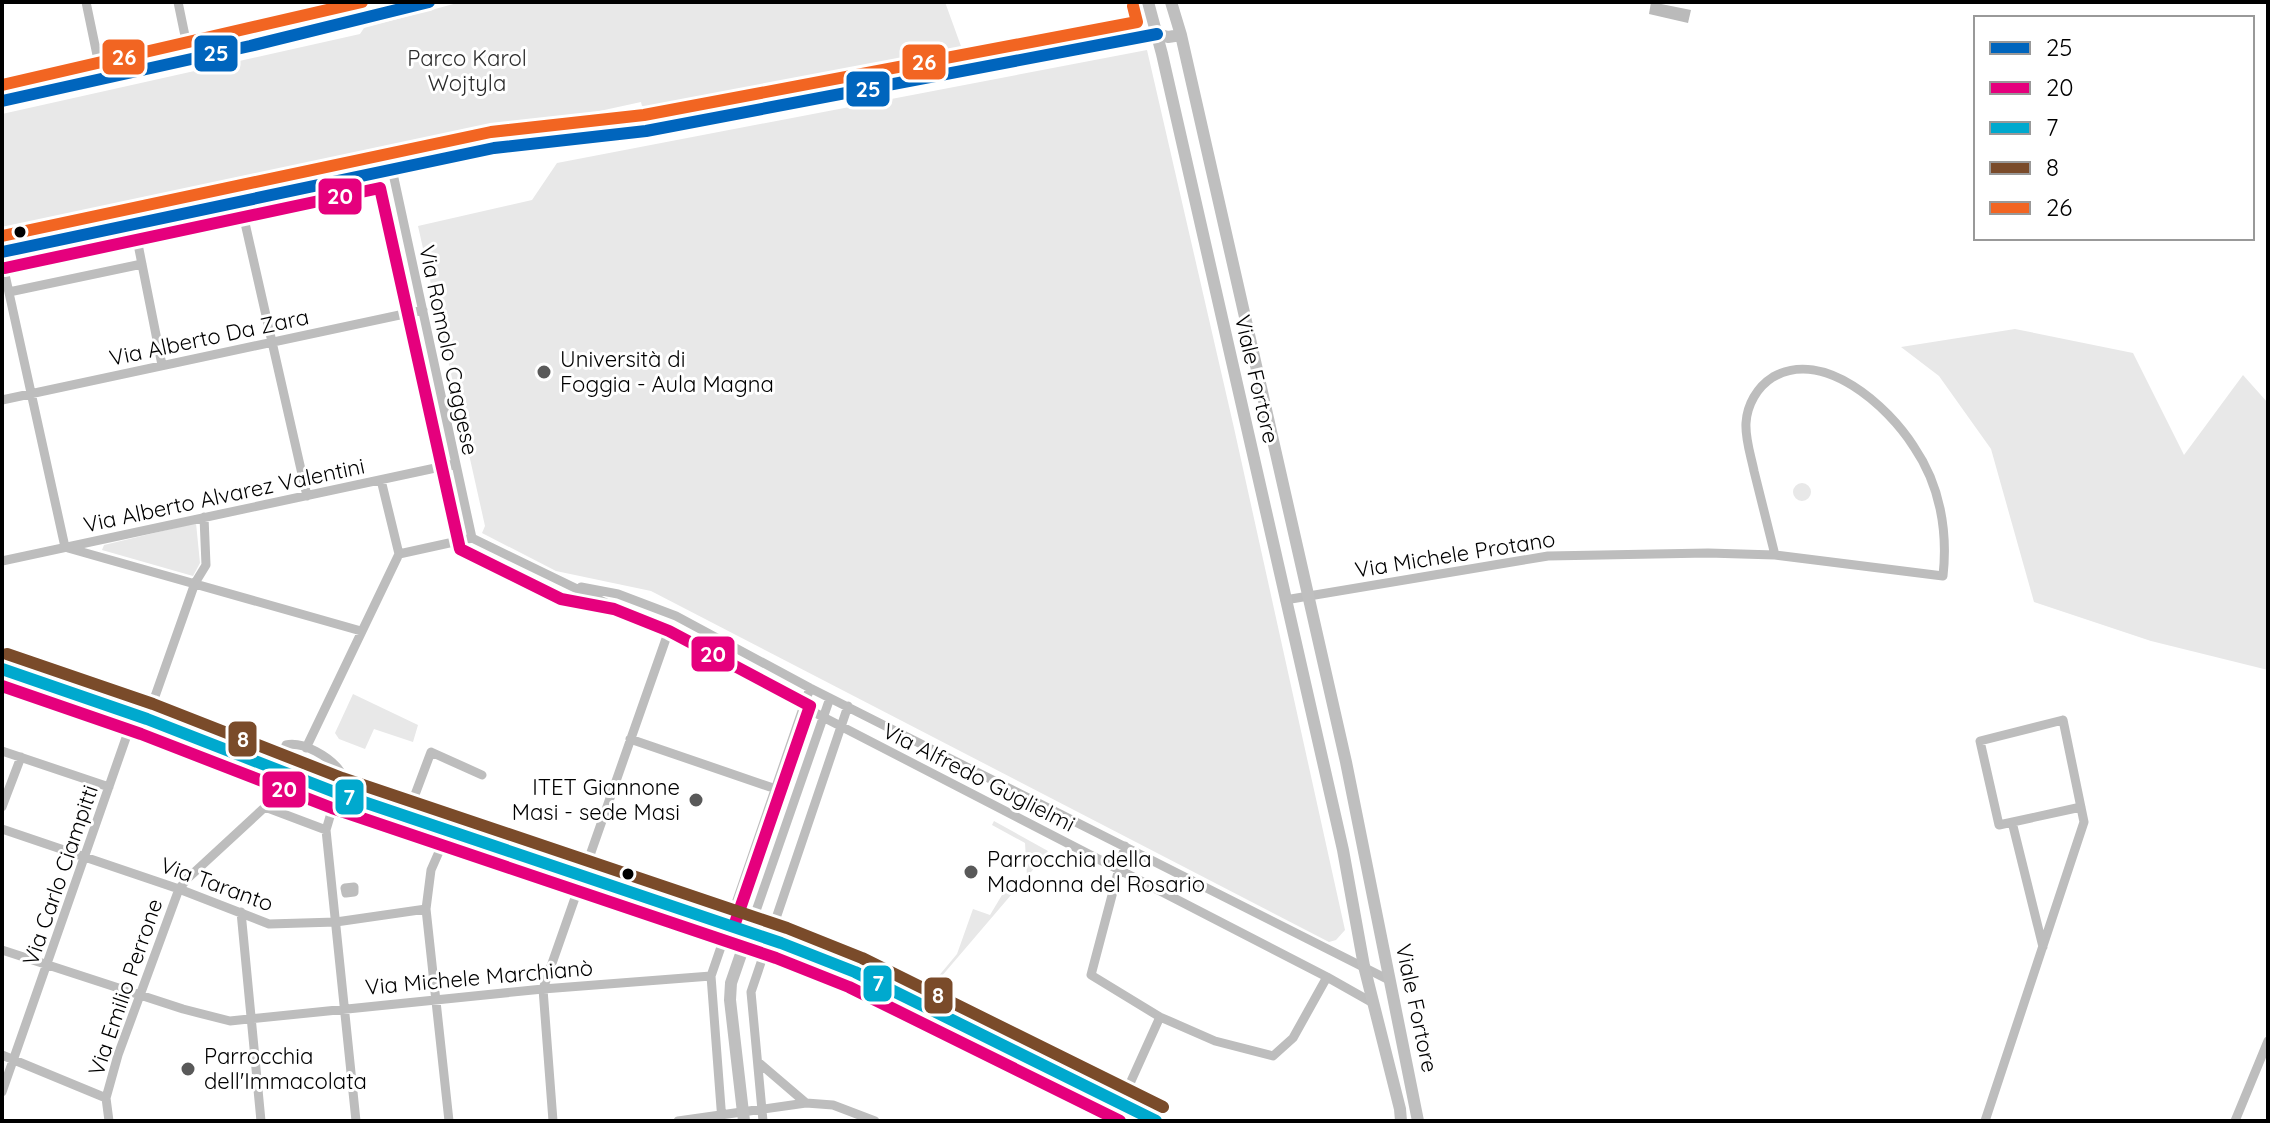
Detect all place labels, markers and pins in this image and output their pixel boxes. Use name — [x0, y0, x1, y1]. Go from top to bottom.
unlabelled marker — [12, 224, 28, 240]
place label: Università di Foggia - Aula Magna — [560, 345, 774, 398]
marker: Università di Foggia - Aula Magna — [535, 363, 553, 381]
place label: ITET Giannone Masi - sede Masi — [512, 773, 680, 826]
marker: ITET Giannone Masi - sede Masi — [687, 791, 705, 809]
place label: Parrocchia della Madonna del Rosario — [987, 845, 1205, 898]
marker: Parrocchia della Madonna del Rosario — [962, 863, 980, 881]
unlabelled marker — [620, 866, 636, 882]
place label: Parrocchia dell'Immacolata — [204, 1042, 367, 1095]
marker: Parrocchia dell'Immacolata — [179, 1060, 197, 1078]

